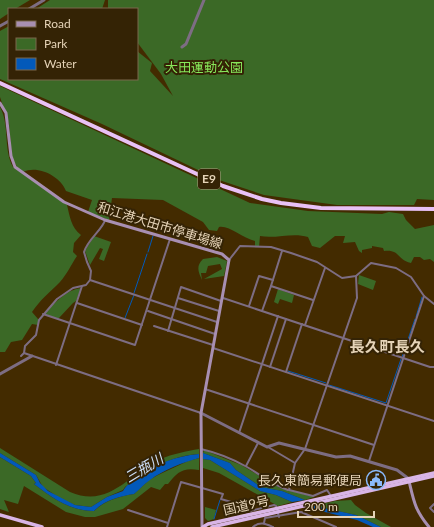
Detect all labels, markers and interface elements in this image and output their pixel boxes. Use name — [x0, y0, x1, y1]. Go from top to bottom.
legend — [8, 8, 138, 80]
text: Road — [44, 16, 71, 31]
text: Park — [44, 36, 68, 51]
text: Water — [44, 56, 77, 71]
park label: 大田運動公園 — [165, 59, 243, 75]
road number: E9 — [198, 169, 220, 189]
street label: 和江港大田市停車場線 — [95, 198, 225, 252]
district label: 長久町長久 — [349, 337, 425, 355]
water label: 三瓶川 — [121, 448, 168, 486]
public building icon: 長久東簡易郵便局 — [365, 469, 387, 491]
place label: 長久東簡易郵便局 — [258, 472, 362, 488]
street label: 国道9号 — [222, 492, 270, 518]
scale bar — [298, 493, 374, 519]
text: 200 m — [304, 499, 338, 514]

